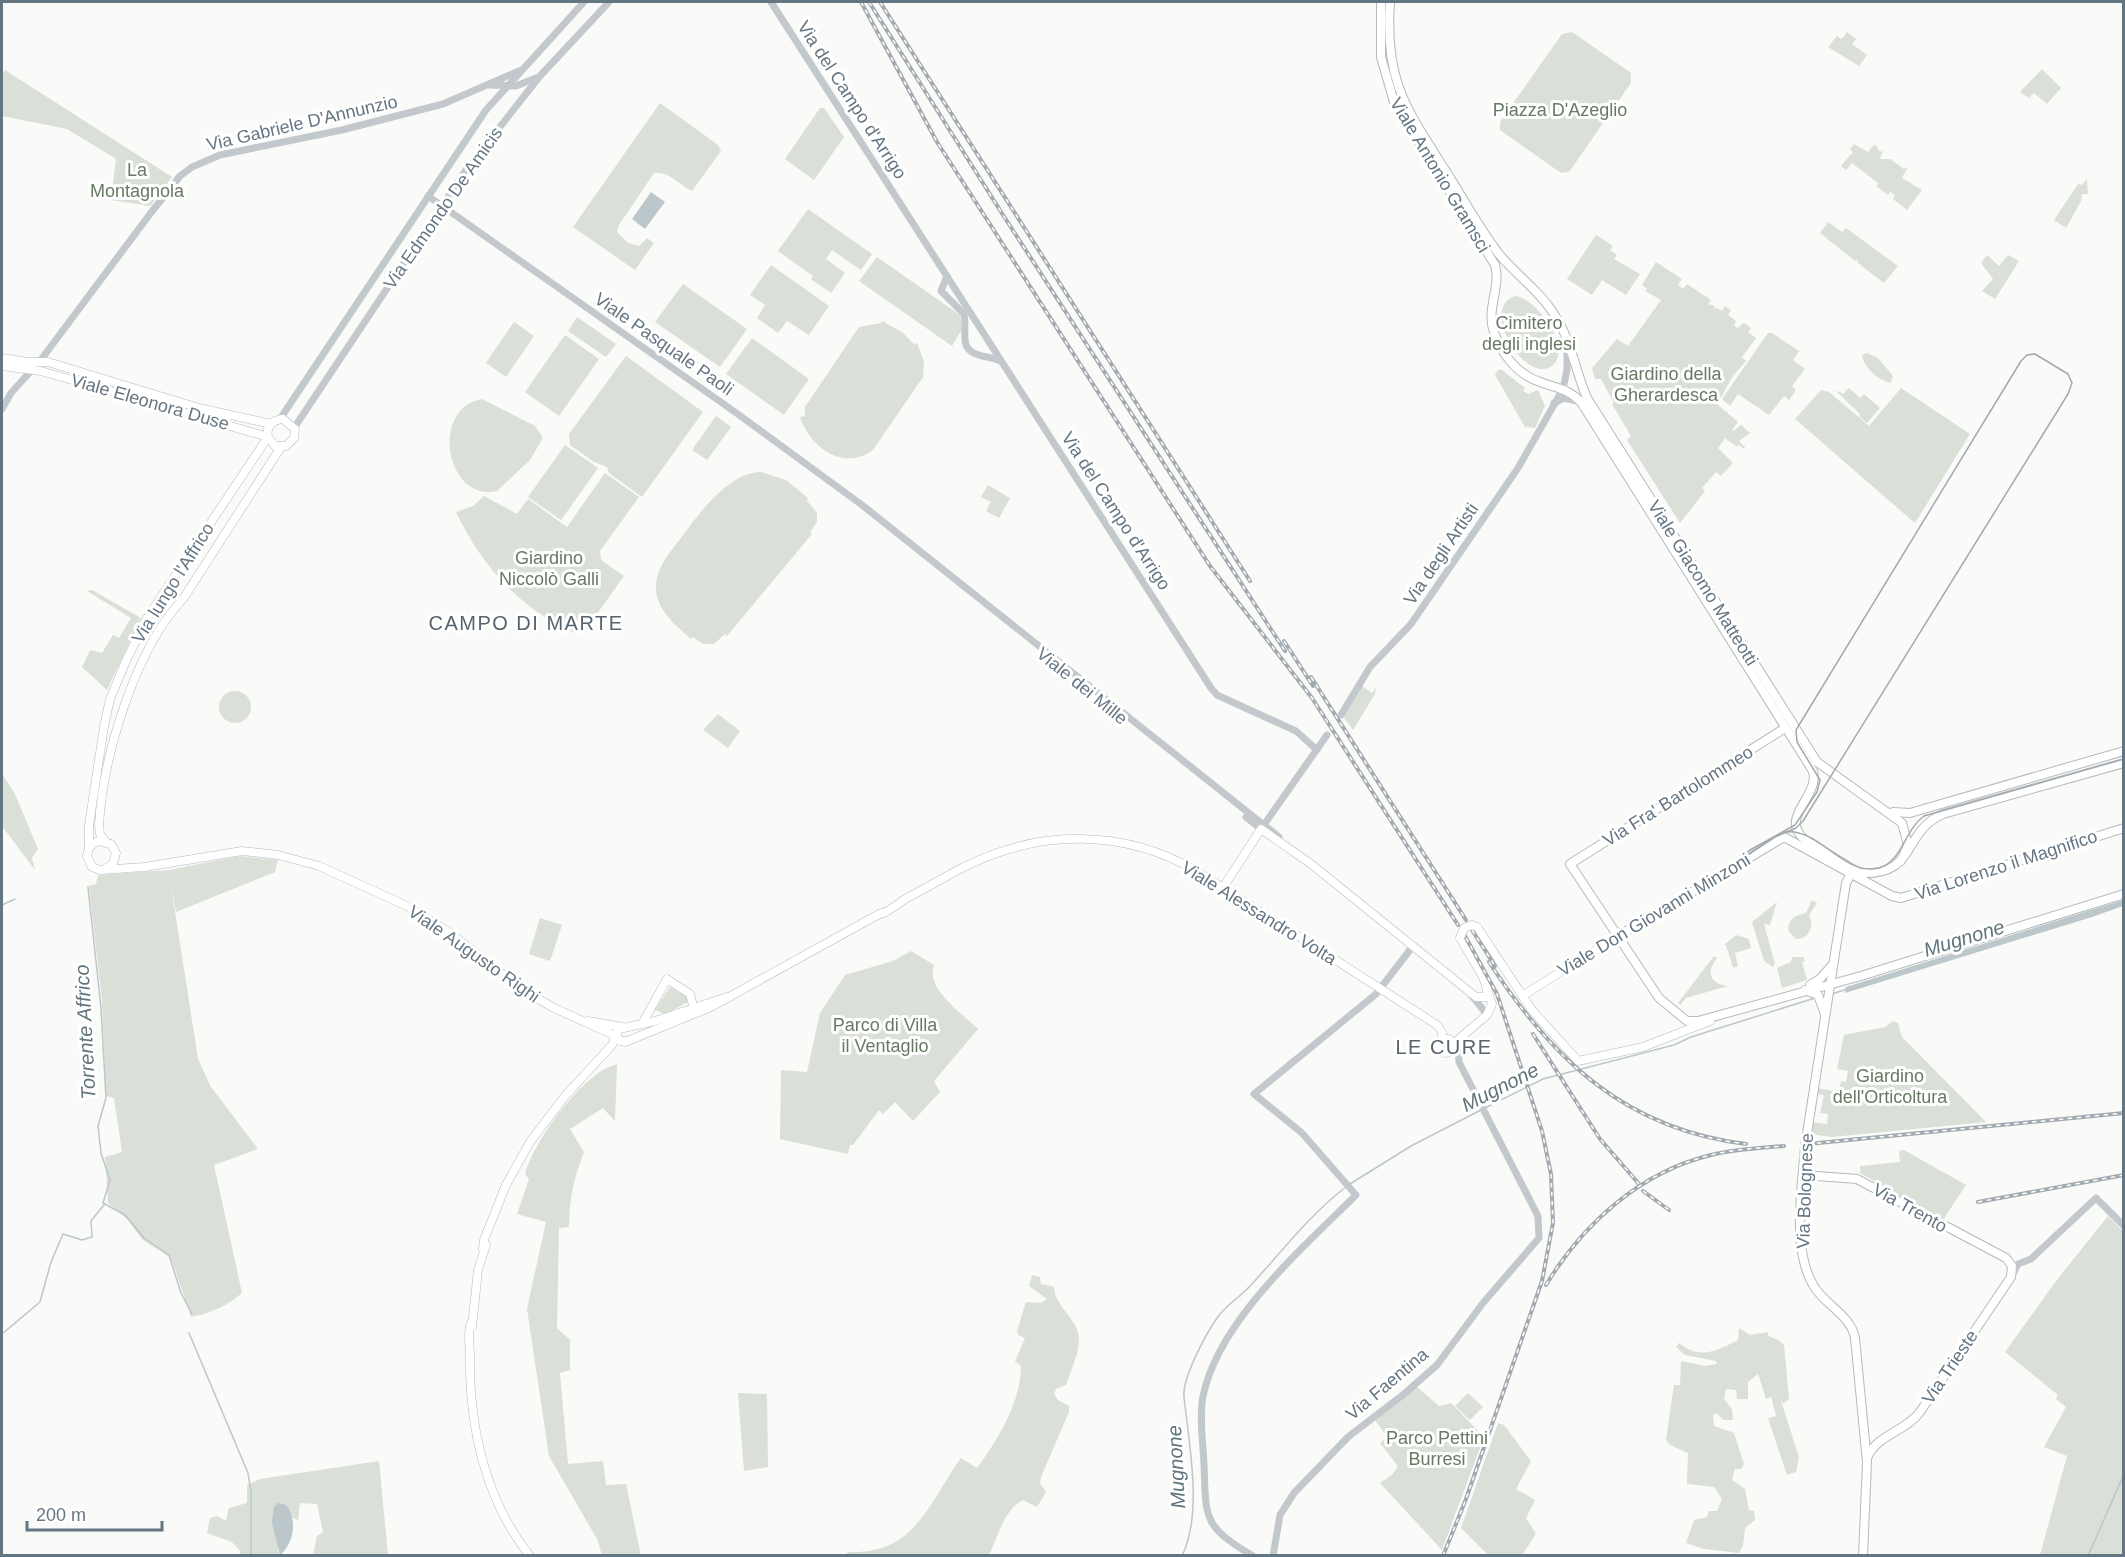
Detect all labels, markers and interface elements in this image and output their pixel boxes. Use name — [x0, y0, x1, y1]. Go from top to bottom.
street label: Via del Campo d'Arrigo — [793, 17, 911, 183]
street label: Via Gabriele D'Annunzio — [205, 91, 399, 155]
street label: Viale Antonio Gramsci — [1386, 94, 1494, 256]
park label: Piazza D'Azeglio — [1493, 100, 1627, 120]
street label: Via Edmondo De Amicis — [380, 123, 506, 293]
park label: La Montagnola — [90, 160, 185, 201]
street label: Viale Pasquale Paoli — [591, 289, 737, 399]
park label: Cimitero degli inglesi — [1482, 313, 1576, 354]
park label: Giardino della Gherardesca — [1610, 364, 1723, 405]
street label: Viale Eleonora Duse — [69, 370, 231, 434]
street label: Via del Campo d'Arrigo — [1057, 428, 1175, 594]
street label: Viale Giacomo Matteotti — [1644, 497, 1762, 669]
street label: Via degli Artisti — [1400, 500, 1482, 608]
street label: Via lungo l'Affrico — [128, 519, 218, 647]
park label: Giardino Niccolò Galli — [499, 548, 599, 589]
district label: CAMPO DI MARTE — [428, 612, 624, 634]
street label: Viale dei Mille — [1033, 643, 1131, 729]
street label: Via Fra' Bartolommeo — [1599, 742, 1757, 850]
street label: Via Lorenzo il Magnifico — [1912, 826, 2100, 904]
street label: Viale Don Giovanni Minzoni — [1554, 850, 1754, 980]
street label: Viale Alessandro Volta — [1178, 857, 1341, 969]
street label: Viale Augusto Righi — [404, 901, 544, 1007]
water label: Mugnone — [1921, 915, 2007, 961]
water label: Torrente Affrico — [70, 964, 100, 1100]
park label: Parco di Villa il Ventaglio — [833, 1015, 938, 1056]
district label: LE CURE — [1395, 1036, 1493, 1058]
water label: Mugnone — [1458, 1058, 1542, 1116]
park label: Giardino dell'Orticoltura — [1833, 1066, 1948, 1107]
street label: Via Bolognese — [1793, 1133, 1817, 1249]
street label: Via Trento — [1869, 1179, 1951, 1237]
street label: Via Trieste — [1918, 1326, 1982, 1408]
street label: Via Faentina — [1342, 1343, 1433, 1424]
water label: Mugnone — [1163, 1425, 1189, 1509]
park label: Parco Pettini Burresi — [1386, 1428, 1488, 1469]
scale bar — [27, 1494, 162, 1532]
text: 200 m — [36, 1505, 86, 1525]

